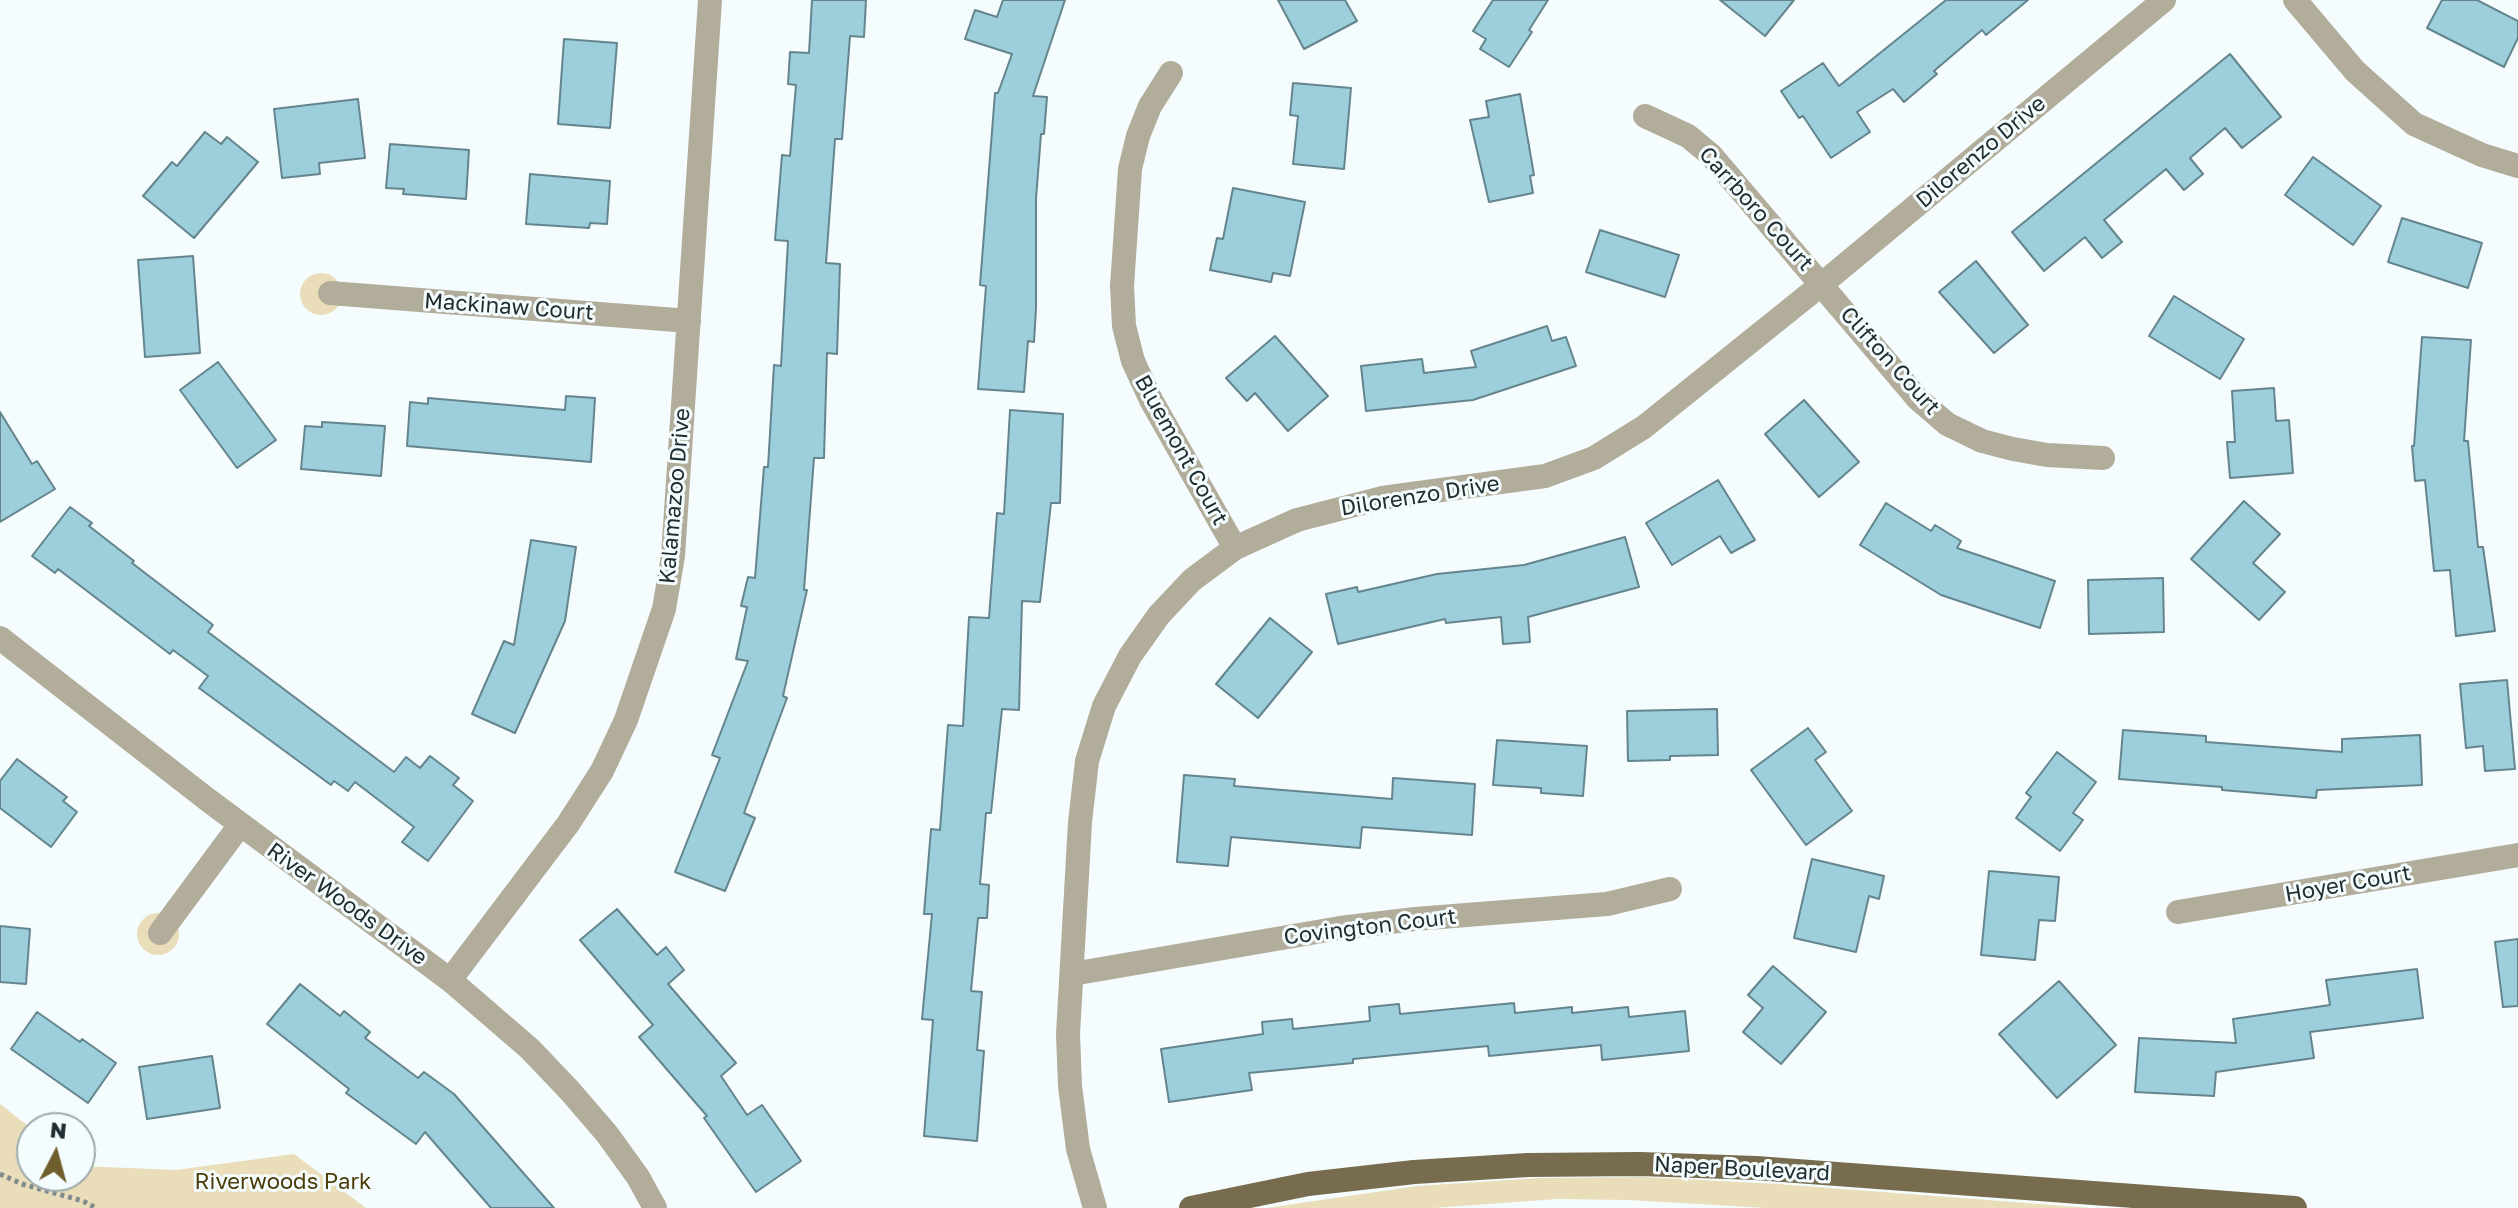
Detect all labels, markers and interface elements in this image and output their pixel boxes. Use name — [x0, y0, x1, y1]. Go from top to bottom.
street label: Dilorenzo Drive — [1911, 90, 2051, 214]
street label: Carrboro Court — [1693, 142, 1819, 276]
street label: Mackinaw Court — [423, 288, 595, 326]
street label: Clifton Court — [1835, 301, 1945, 421]
street label: Bluemont Court — [1129, 370, 1233, 530]
street label: Kalamazoo Drive — [654, 407, 696, 585]
street label: Dilorenzo Drive — [1339, 470, 1501, 522]
street label: River Woods Drive — [262, 837, 432, 971]
street label: Hoyer Court — [2283, 860, 2413, 908]
street label: Covington Court — [1282, 903, 1458, 951]
north arrow — [16, 1112, 96, 1192]
text: N — [49, 1115, 68, 1144]
street label: Naper Boulevard — [1653, 1151, 1831, 1187]
park label: Riverwoods Park — [195, 1169, 371, 1195]

